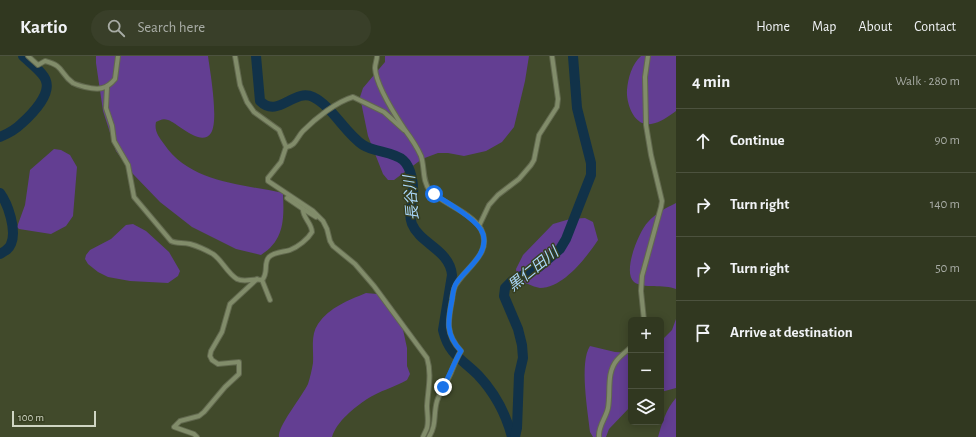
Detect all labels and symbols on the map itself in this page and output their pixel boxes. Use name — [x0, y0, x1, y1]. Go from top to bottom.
water label: 長谷川 — [401, 173, 421, 221]
route start — [425, 185, 443, 203]
water label: 黒仁田川 — [505, 243, 563, 294]
route end — [434, 378, 452, 396]
scale bar — [12, 409, 96, 428]

